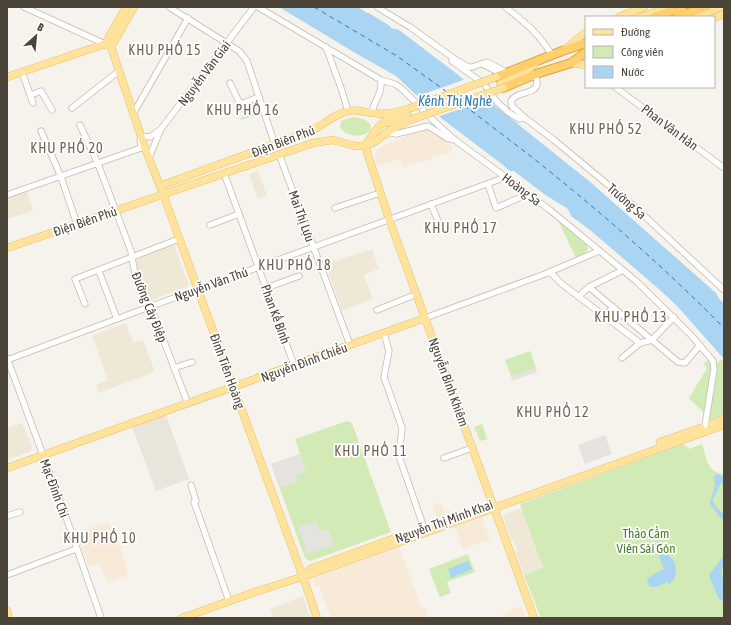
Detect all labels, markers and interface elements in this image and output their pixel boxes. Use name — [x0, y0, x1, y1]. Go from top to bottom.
north arrow — [16, 16, 56, 56]
legend — [585, 16, 715, 88]
text: B — [35, 21, 46, 34]
text: Đường — [621, 25, 651, 39]
street label: Nguyễn Văn Giai — [175, 38, 234, 109]
district label: KHU PHỐ 15 — [128, 40, 202, 58]
text: Công viên — [621, 45, 664, 59]
text: Nước — [621, 65, 645, 79]
water label: Kênh Thị Nghè — [418, 93, 492, 109]
district label: KHU PHỐ 16 — [206, 100, 280, 118]
street label: Phan Văn Hân — [638, 101, 701, 153]
district label: KHU PHỐ 52 — [569, 119, 643, 137]
street label: Ðiện Biên Phủ — [250, 123, 317, 160]
district label: KHU PHỐ 20 — [30, 138, 104, 156]
street label: Hoàng Sa — [499, 170, 544, 209]
street label: Trường Sa — [604, 181, 649, 222]
street label: Mai Thị Lựu — [285, 188, 318, 244]
street label: Điện Biên Phủ — [51, 204, 119, 239]
district label: KHU PHỐ 17 — [424, 218, 498, 236]
district label: KHU PHỐ 18 — [258, 255, 332, 273]
street label: Nguyễn Văn Thủ — [172, 264, 250, 305]
street label: Đường Cây Điệp — [129, 270, 170, 345]
street label: Phan Kế Bính — [258, 282, 293, 346]
district label: KHU PHỐ 13 — [594, 307, 668, 325]
street label: Đinh Tiên Hoàng — [207, 332, 248, 411]
street label: Nguyễn Bỉnh Khiêm — [426, 336, 472, 429]
street label: Nguyễn Đình Chiểu — [259, 339, 349, 385]
district label: KHU PHỐ 12 — [516, 402, 590, 420]
district label: KHU PHỐ 11 — [334, 441, 408, 459]
street label: Mạc Đĩnh Chi — [37, 457, 72, 519]
street label: Nguyễn Thị Minh Khai — [393, 497, 495, 546]
park label: Thảo Cầm Viên Sài Gòn — [617, 526, 675, 556]
district label: KHU PHỐ 10 — [63, 528, 137, 546]

